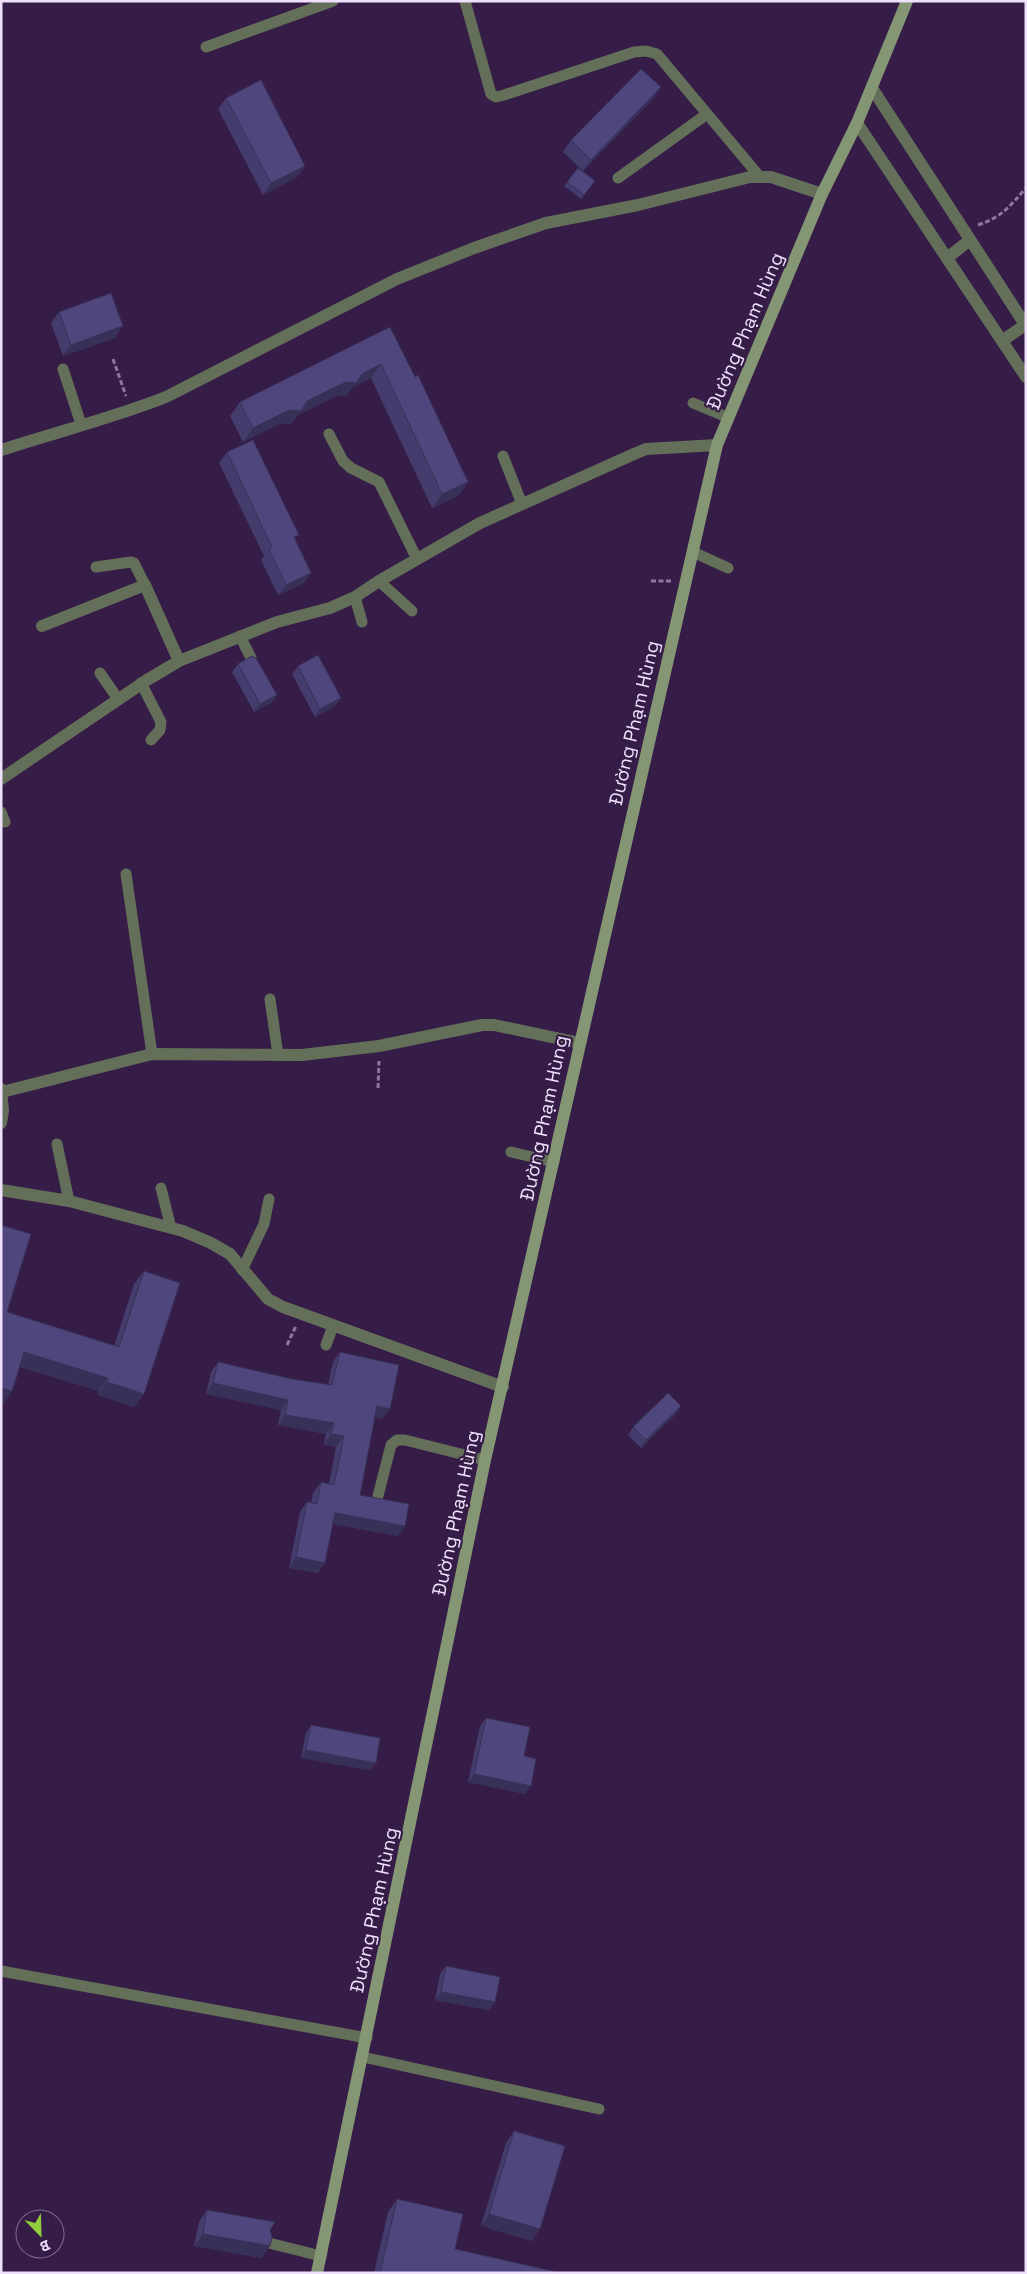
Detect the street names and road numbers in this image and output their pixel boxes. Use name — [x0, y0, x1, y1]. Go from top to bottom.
street label: Đường Phạm Hùng — [701, 249, 789, 413]
street label: Đường Phạm Hùng — [603, 638, 665, 808]
street label: Đường Phạm Hùng — [514, 1033, 574, 1203]
street label: Đường Phạm Hùng — [426, 1428, 486, 1598]
street label: Đường Phạm Hùng — [344, 1825, 404, 1995]

